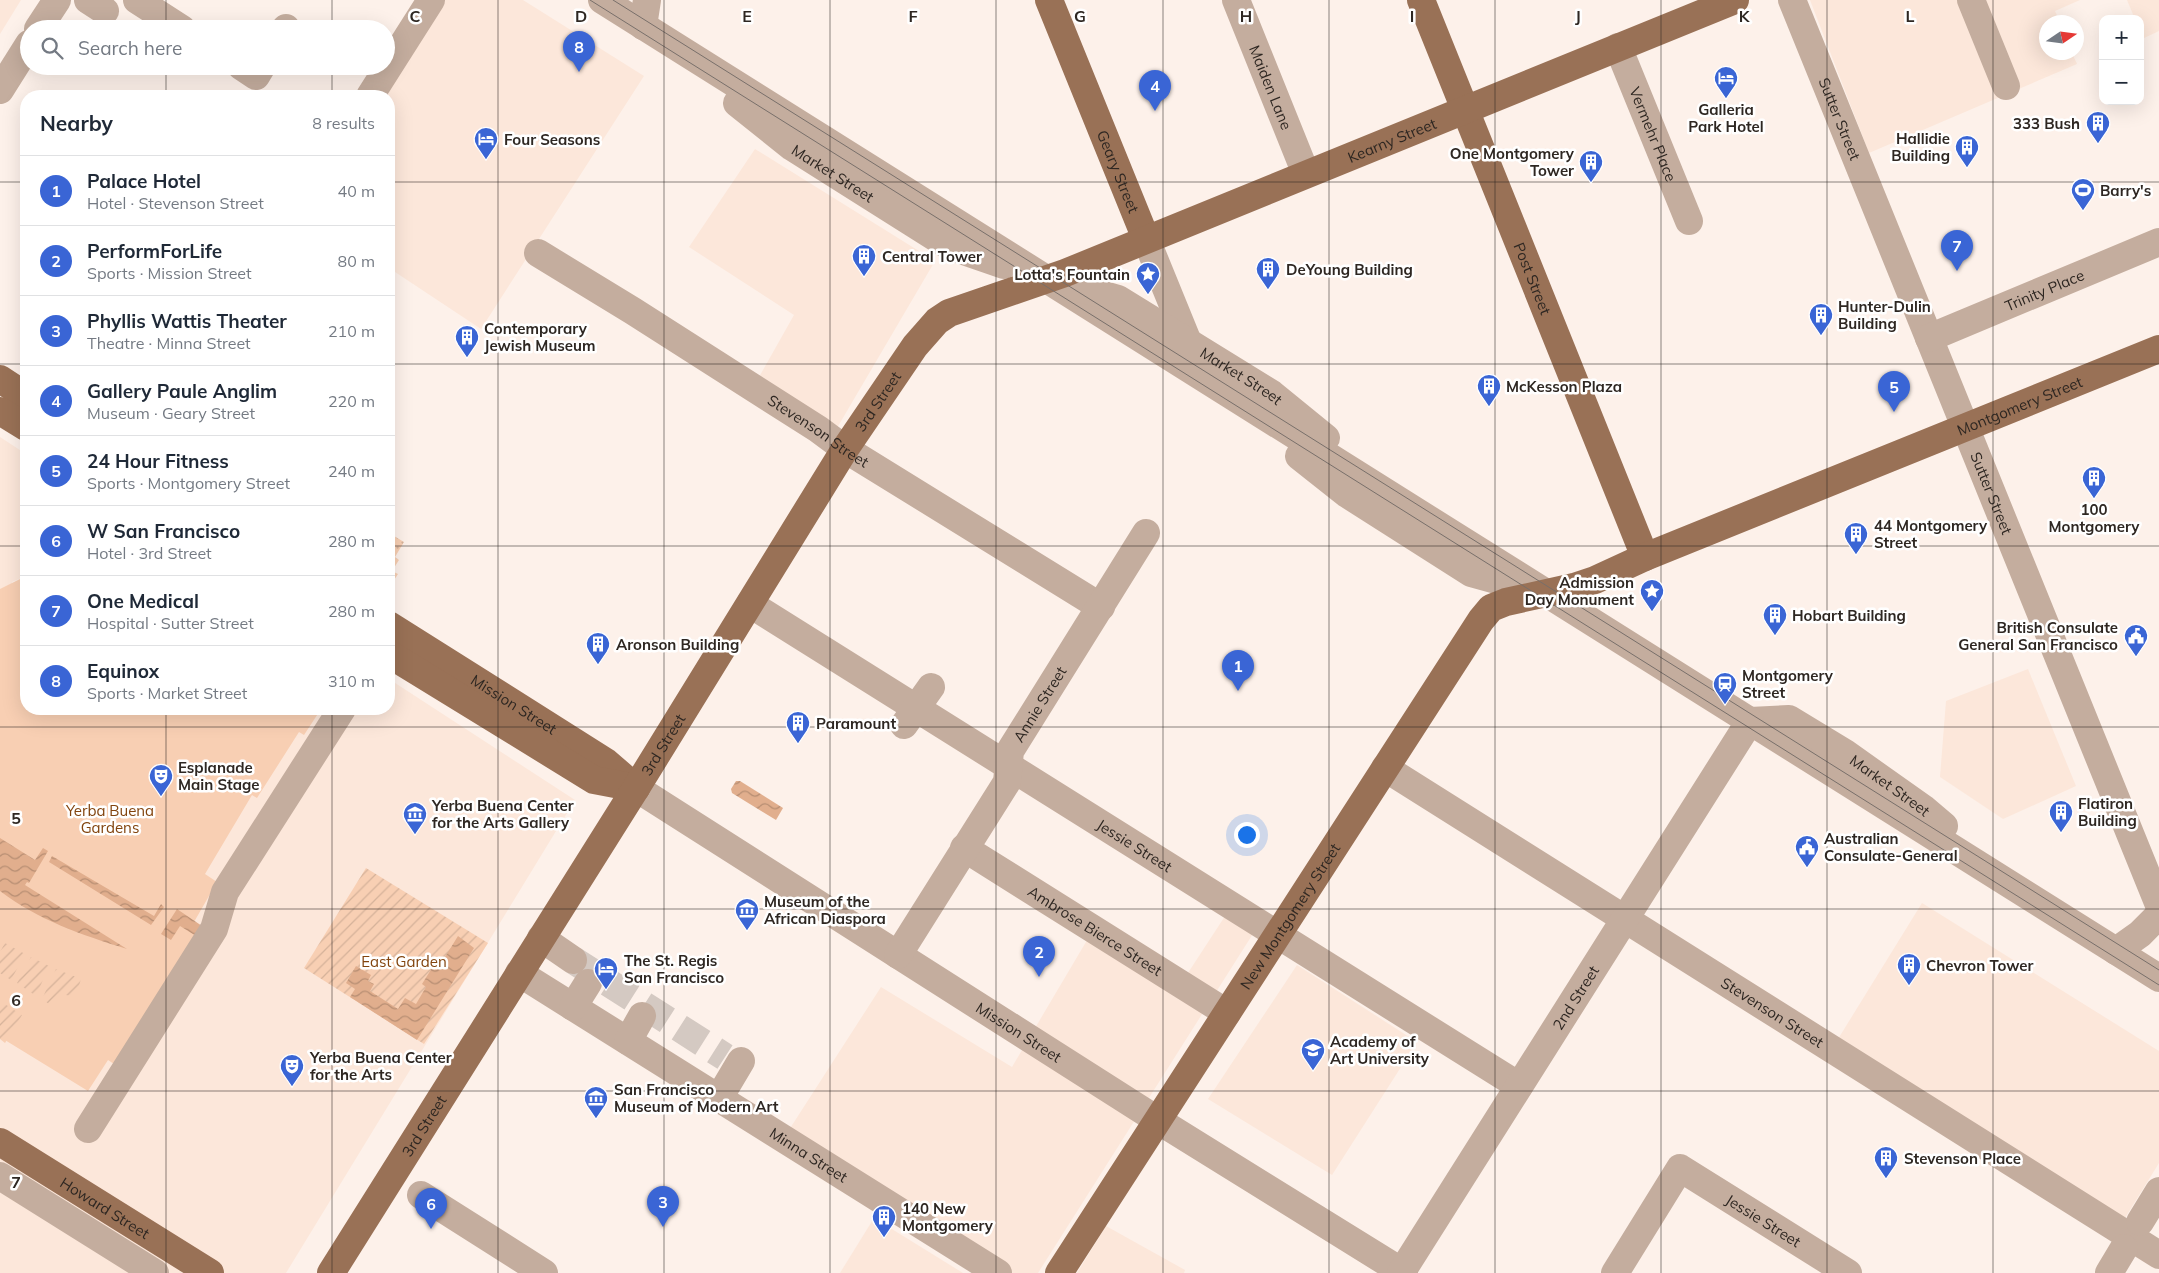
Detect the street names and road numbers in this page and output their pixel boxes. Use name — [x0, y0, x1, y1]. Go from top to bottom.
street label: Maiden Lane — [1246, 42, 1297, 132]
street label: Sutter Street — [1815, 75, 1865, 163]
street label: Vermehr Place — [1626, 84, 1681, 184]
street label: Kearny Street — [1345, 113, 1439, 166]
street label: Geary Street — [1093, 127, 1144, 216]
street label: Market Street — [788, 140, 878, 206]
street label: Post Street — [1510, 239, 1556, 317]
street label: Trinity Place — [2002, 265, 2087, 315]
street label: Market Street — [1197, 343, 1287, 408]
street label: 3rd Street — [850, 367, 905, 435]
street label: Montgomery Street — [1954, 372, 2085, 439]
street label: Stevenson Street — [764, 390, 873, 471]
street label: Sutter Street — [1967, 449, 2017, 537]
street label: Annie Street — [1009, 663, 1070, 745]
street label: Mission Street — [468, 670, 561, 738]
street label: 3rd Street — [637, 710, 689, 779]
street label: Market Street — [1846, 750, 1934, 820]
street label: Jessie Street — [1094, 814, 1176, 876]
street label: New Montgomery Street — [1236, 839, 1344, 993]
street label: Ambrose Bierce Street — [1025, 881, 1166, 980]
street label: 2nd Street — [1548, 962, 1603, 1033]
street label: Stevenson Street — [1718, 973, 1828, 1051]
street label: Mission Street — [973, 998, 1065, 1066]
street label: 3rd Street — [397, 1092, 450, 1160]
street label: Minna Street — [766, 1123, 851, 1186]
street label: Howard Street — [57, 1173, 153, 1243]
street label: Jessie Street — [1722, 1190, 1805, 1251]

